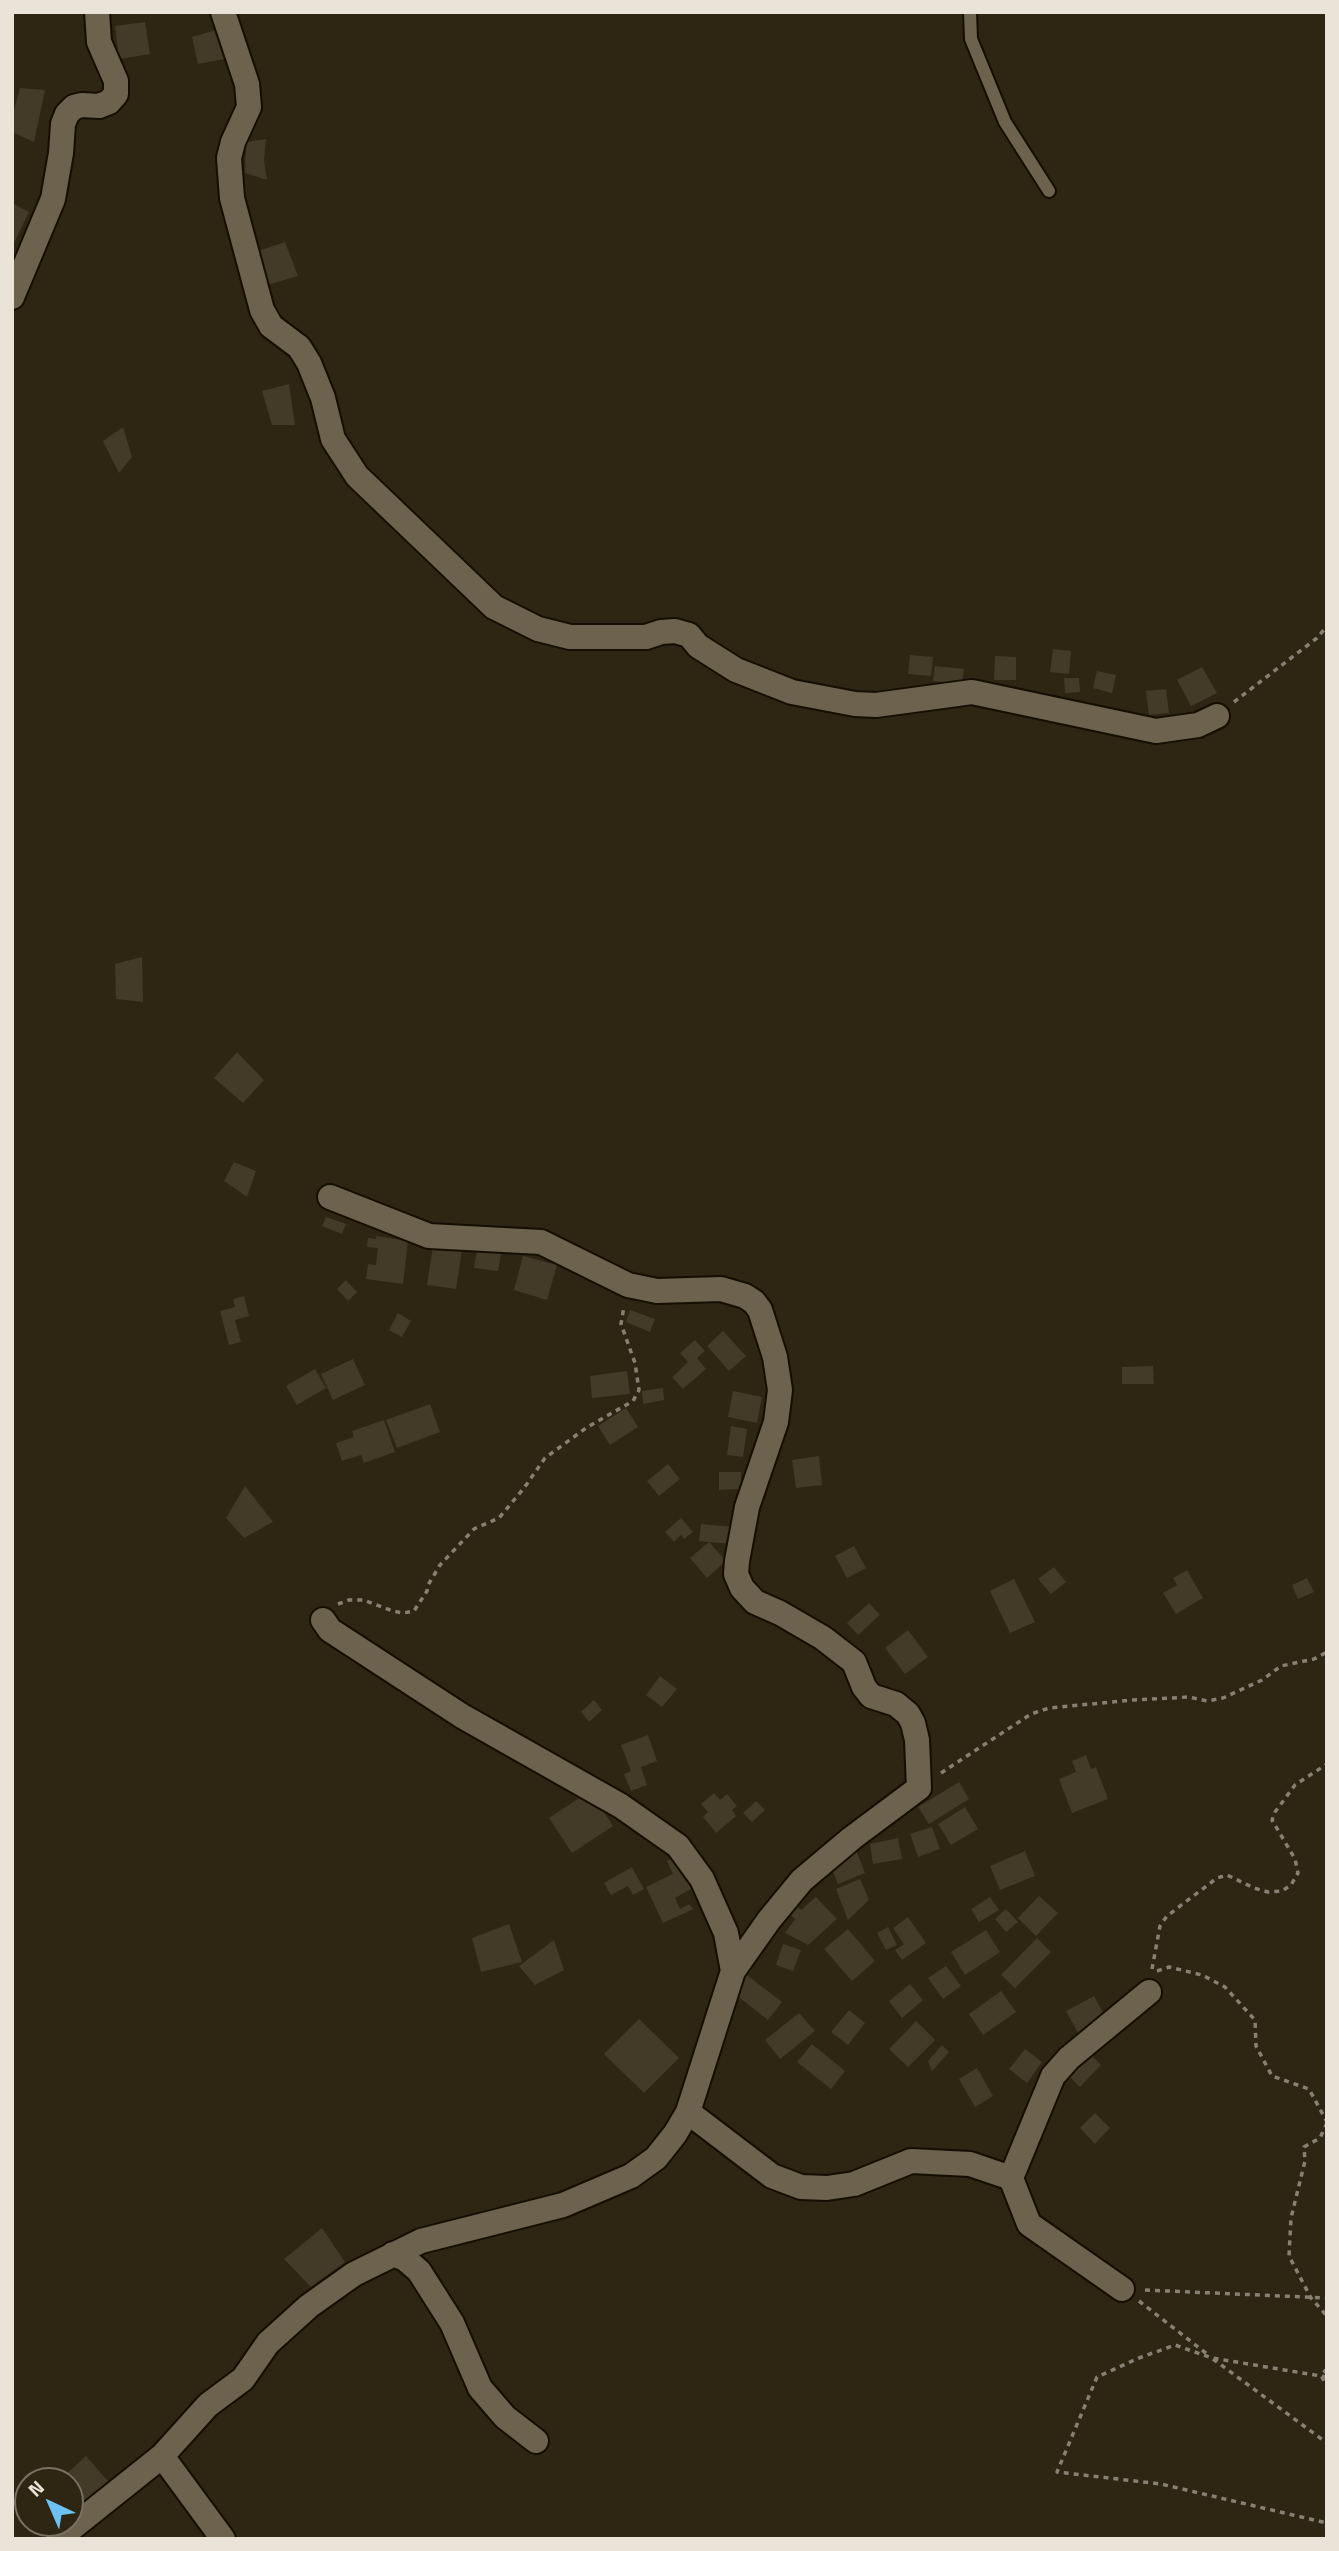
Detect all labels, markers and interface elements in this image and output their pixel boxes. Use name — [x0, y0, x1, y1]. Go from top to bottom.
north arrow — [14, 2467, 84, 2537]
text: N — [21, 2473, 50, 2503]

